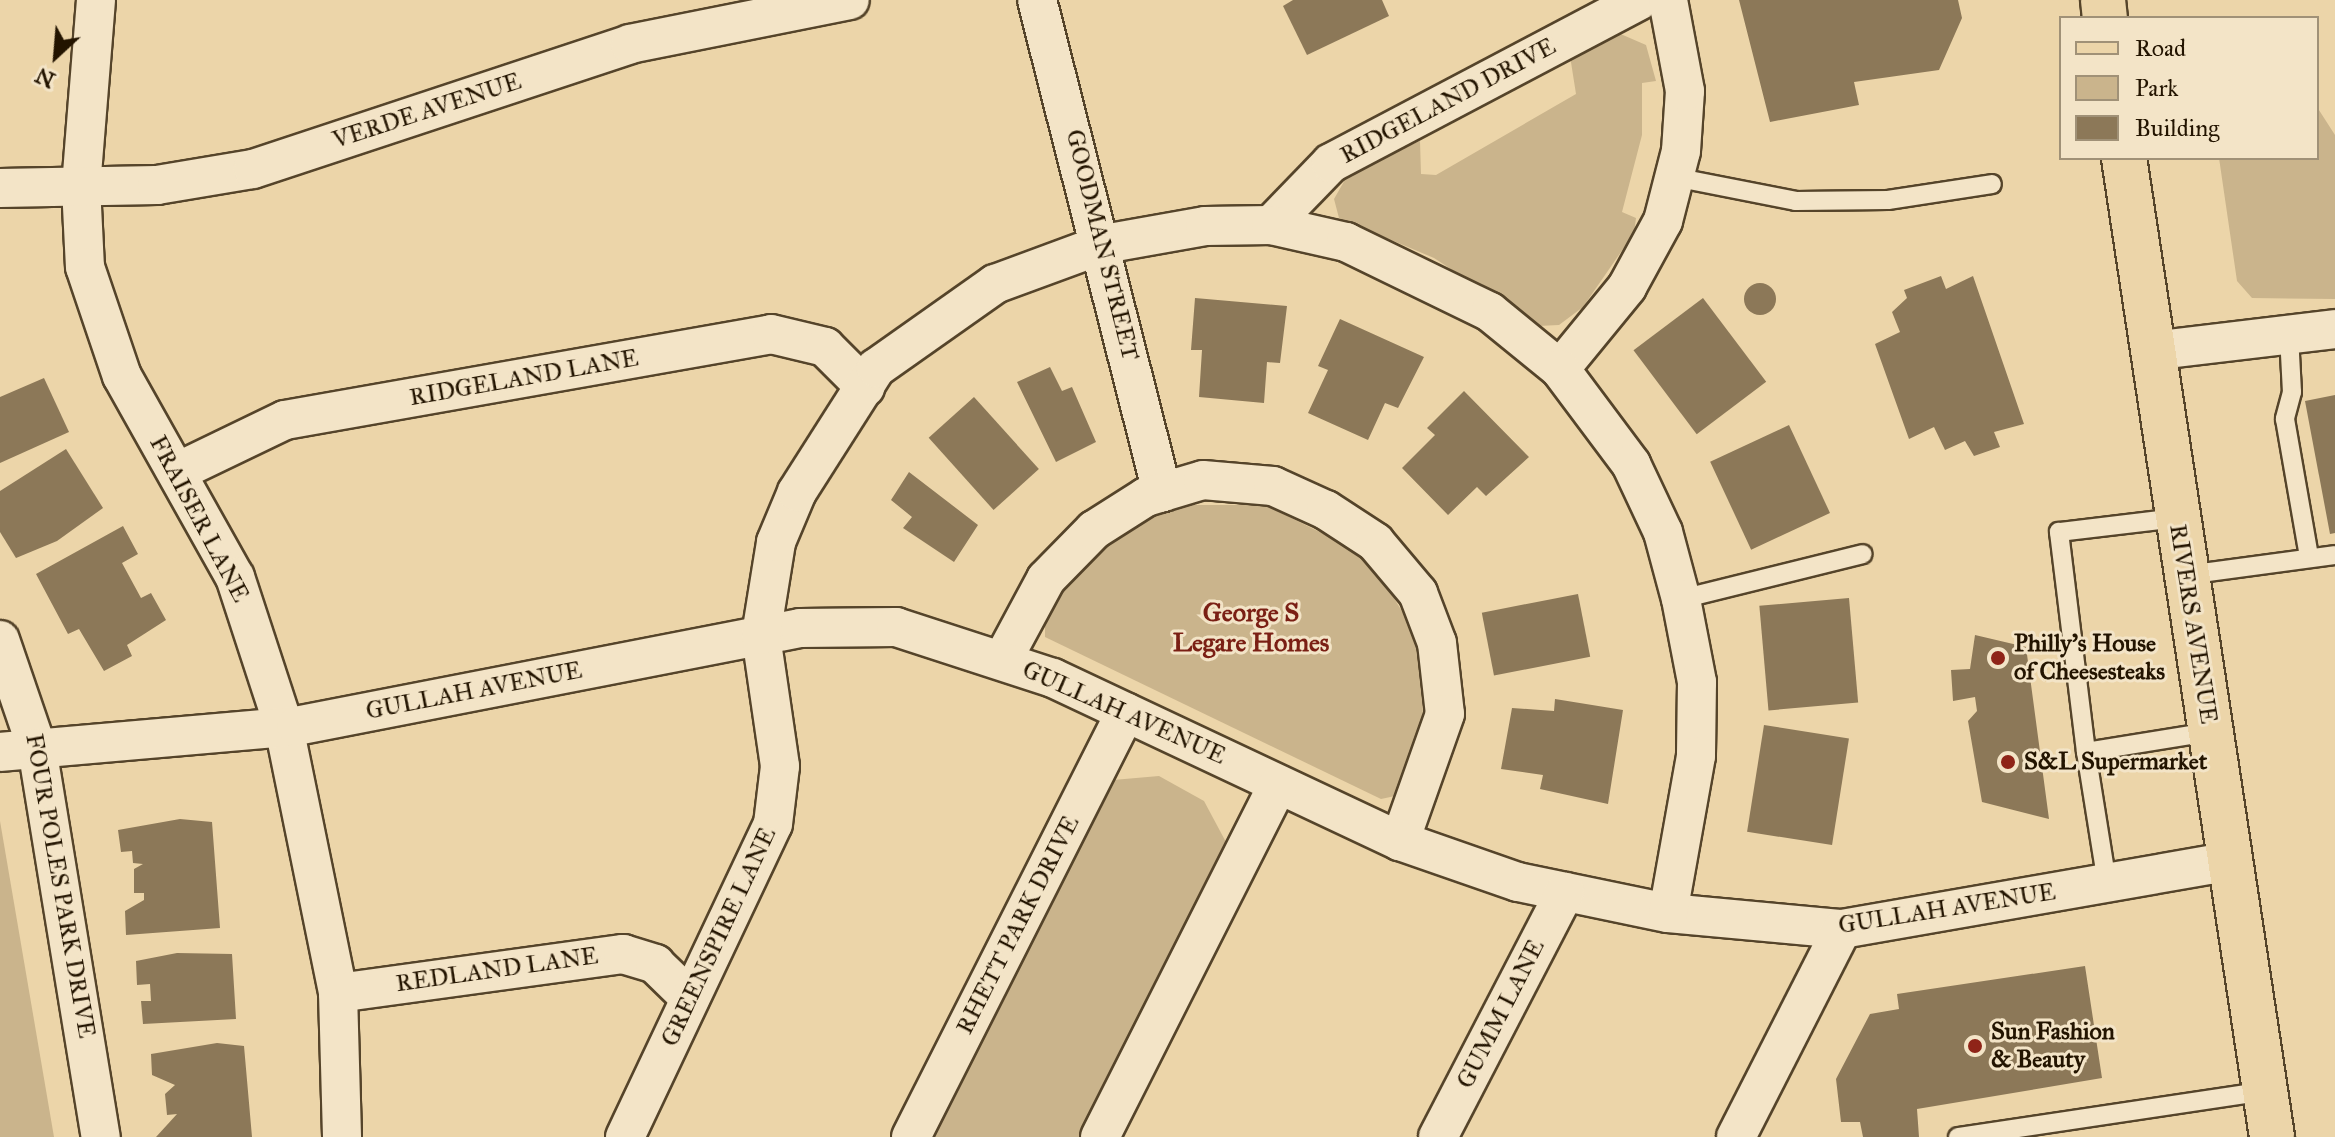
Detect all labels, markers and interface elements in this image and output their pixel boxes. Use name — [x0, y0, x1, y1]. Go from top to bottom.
north arrow — [16, 16, 96, 96]
legend — [2059, 16, 2319, 160]
street label: RIDGELAND DRIVE — [1335, 32, 1561, 170]
text: Road — [2135, 33, 2186, 63]
text: N — [31, 62, 60, 94]
street label: VERDE AVENUE — [329, 67, 525, 155]
text: Park — [2135, 73, 2178, 103]
text: Building — [2135, 113, 2220, 143]
street label: GOODMAN STREET — [1059, 127, 1145, 363]
street label: RIDGELAND LANE — [407, 344, 641, 412]
street label: FRAISER LANE — [143, 431, 255, 607]
street label: RIVERS AVENUE — [2163, 522, 2223, 726]
district label: George S Legare Homes — [1173, 597, 1329, 658]
place label: Philly's House of Cheesesteaks — [2014, 630, 2165, 686]
marker: Philly's House of Cheesesteaks — [1989, 649, 2007, 667]
street label: GULLAH AVENUE — [1018, 655, 1230, 771]
street label: GULLAH AVENUE — [364, 656, 584, 726]
street label: FOUR POLES PARK DRIVE — [19, 732, 101, 1040]
place label: S&L Supermarket — [2024, 748, 2207, 776]
marker: S&L Supermarket — [1999, 753, 2017, 771]
street label: RHETT PARK DRIVE — [950, 811, 1086, 1039]
street label: GREENSPIRE LANE — [656, 823, 782, 1051]
street label: GULLAH AVENUE — [1836, 878, 2058, 940]
street label: GUMM LANE — [1451, 935, 1551, 1093]
street label: REDLAND LANE — [394, 942, 600, 998]
place label: Sun Fashion & Beauty — [1991, 1018, 2115, 1074]
marker: Sun Fashion & Beauty — [1966, 1037, 1984, 1055]

